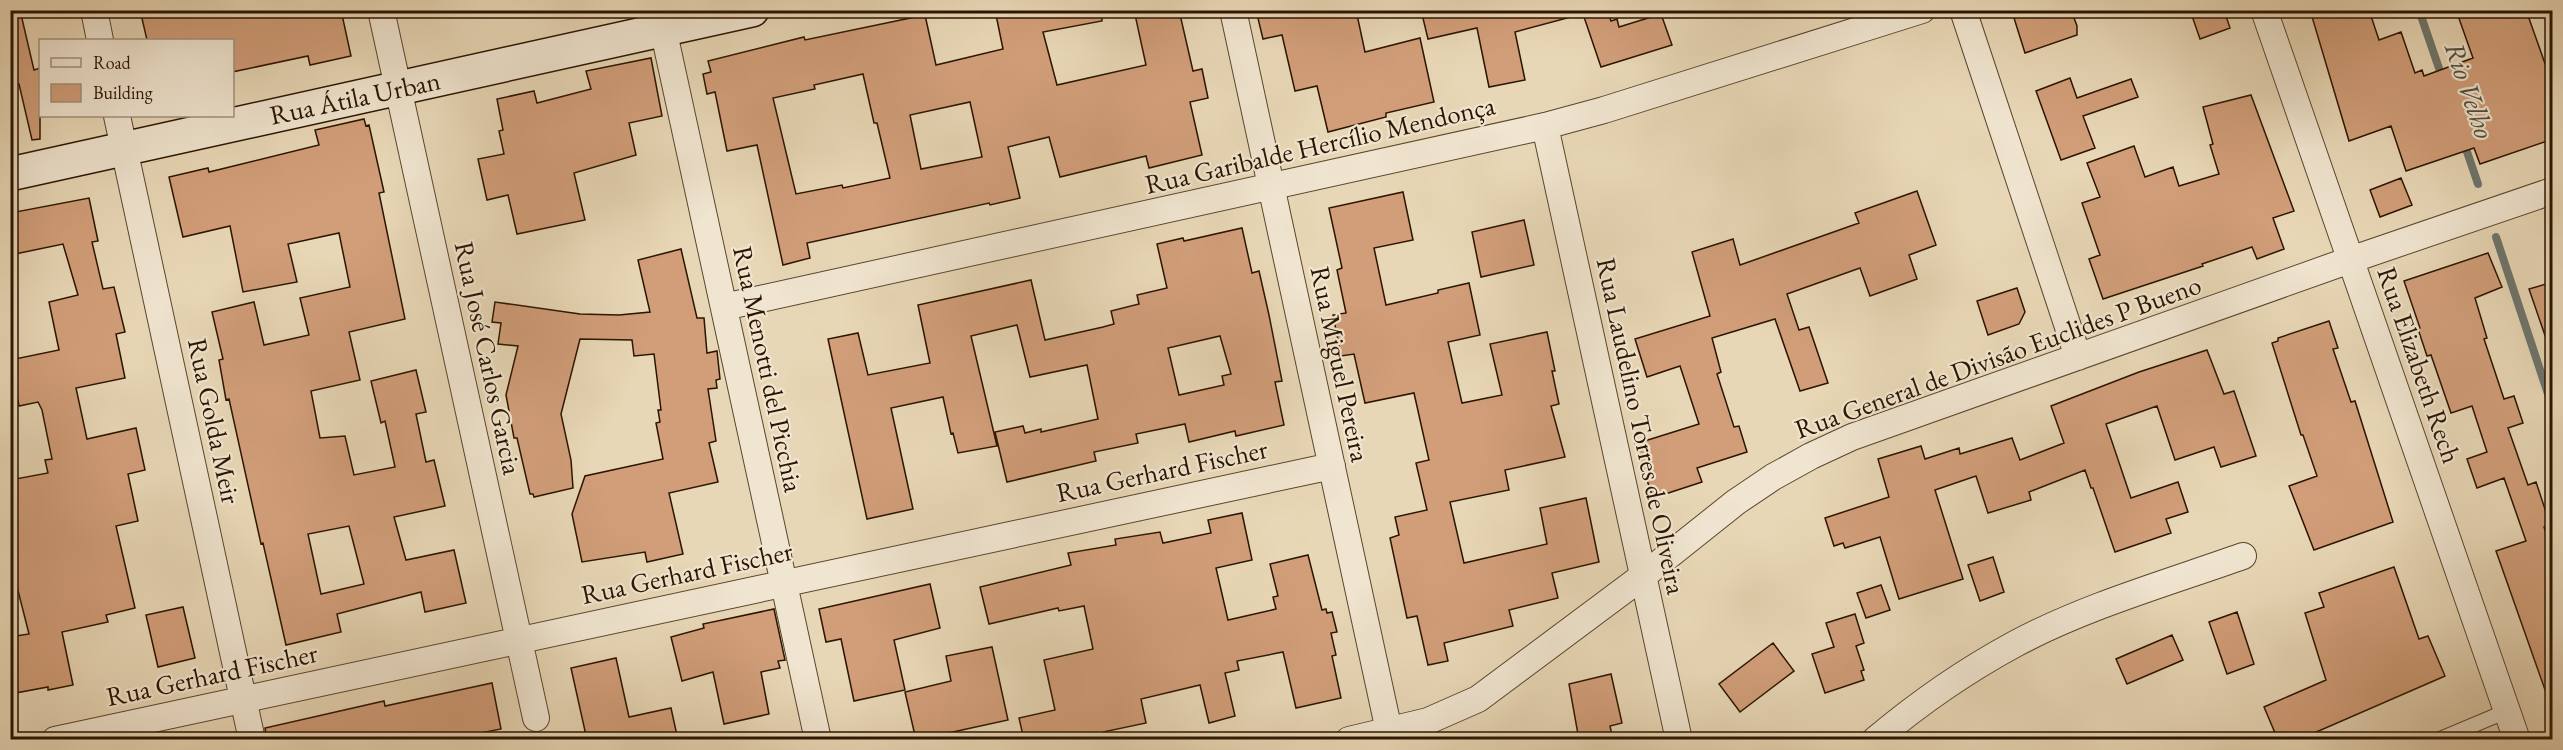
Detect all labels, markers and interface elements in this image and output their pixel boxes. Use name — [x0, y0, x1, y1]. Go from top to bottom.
water label: Rio Velho — [2437, 37, 2503, 143]
legend — [39, 39, 234, 117]
text: Road — [93, 51, 132, 74]
street label: Rua Átila Urban — [266, 62, 443, 133]
text: Building — [93, 81, 153, 104]
street label: Rua Garibalde Hercílio Mendonça — [1142, 87, 1498, 202]
street label: Rua José Carlos Garcia — [447, 238, 530, 478]
street label: Rua Menotti del Picchia — [725, 243, 812, 495]
street label: Rua Laudelino Torres de Oliveira — [1589, 254, 1694, 598]
street label: Rua Elizabeth Rech — [2369, 262, 2470, 468]
street label: Rua Miguel Pereira — [1303, 263, 1378, 465]
street label: Rua General de Divisão Euclides P Bueno — [1790, 267, 2206, 447]
street label: Rua Golda Meir — [180, 335, 249, 507]
street label: Rua Gerhard Fischer — [1053, 431, 1271, 510]
street label: Rua Gerhard Fischer — [578, 533, 796, 612]
street label: Rua Gerhard Fischer — [103, 635, 321, 714]

